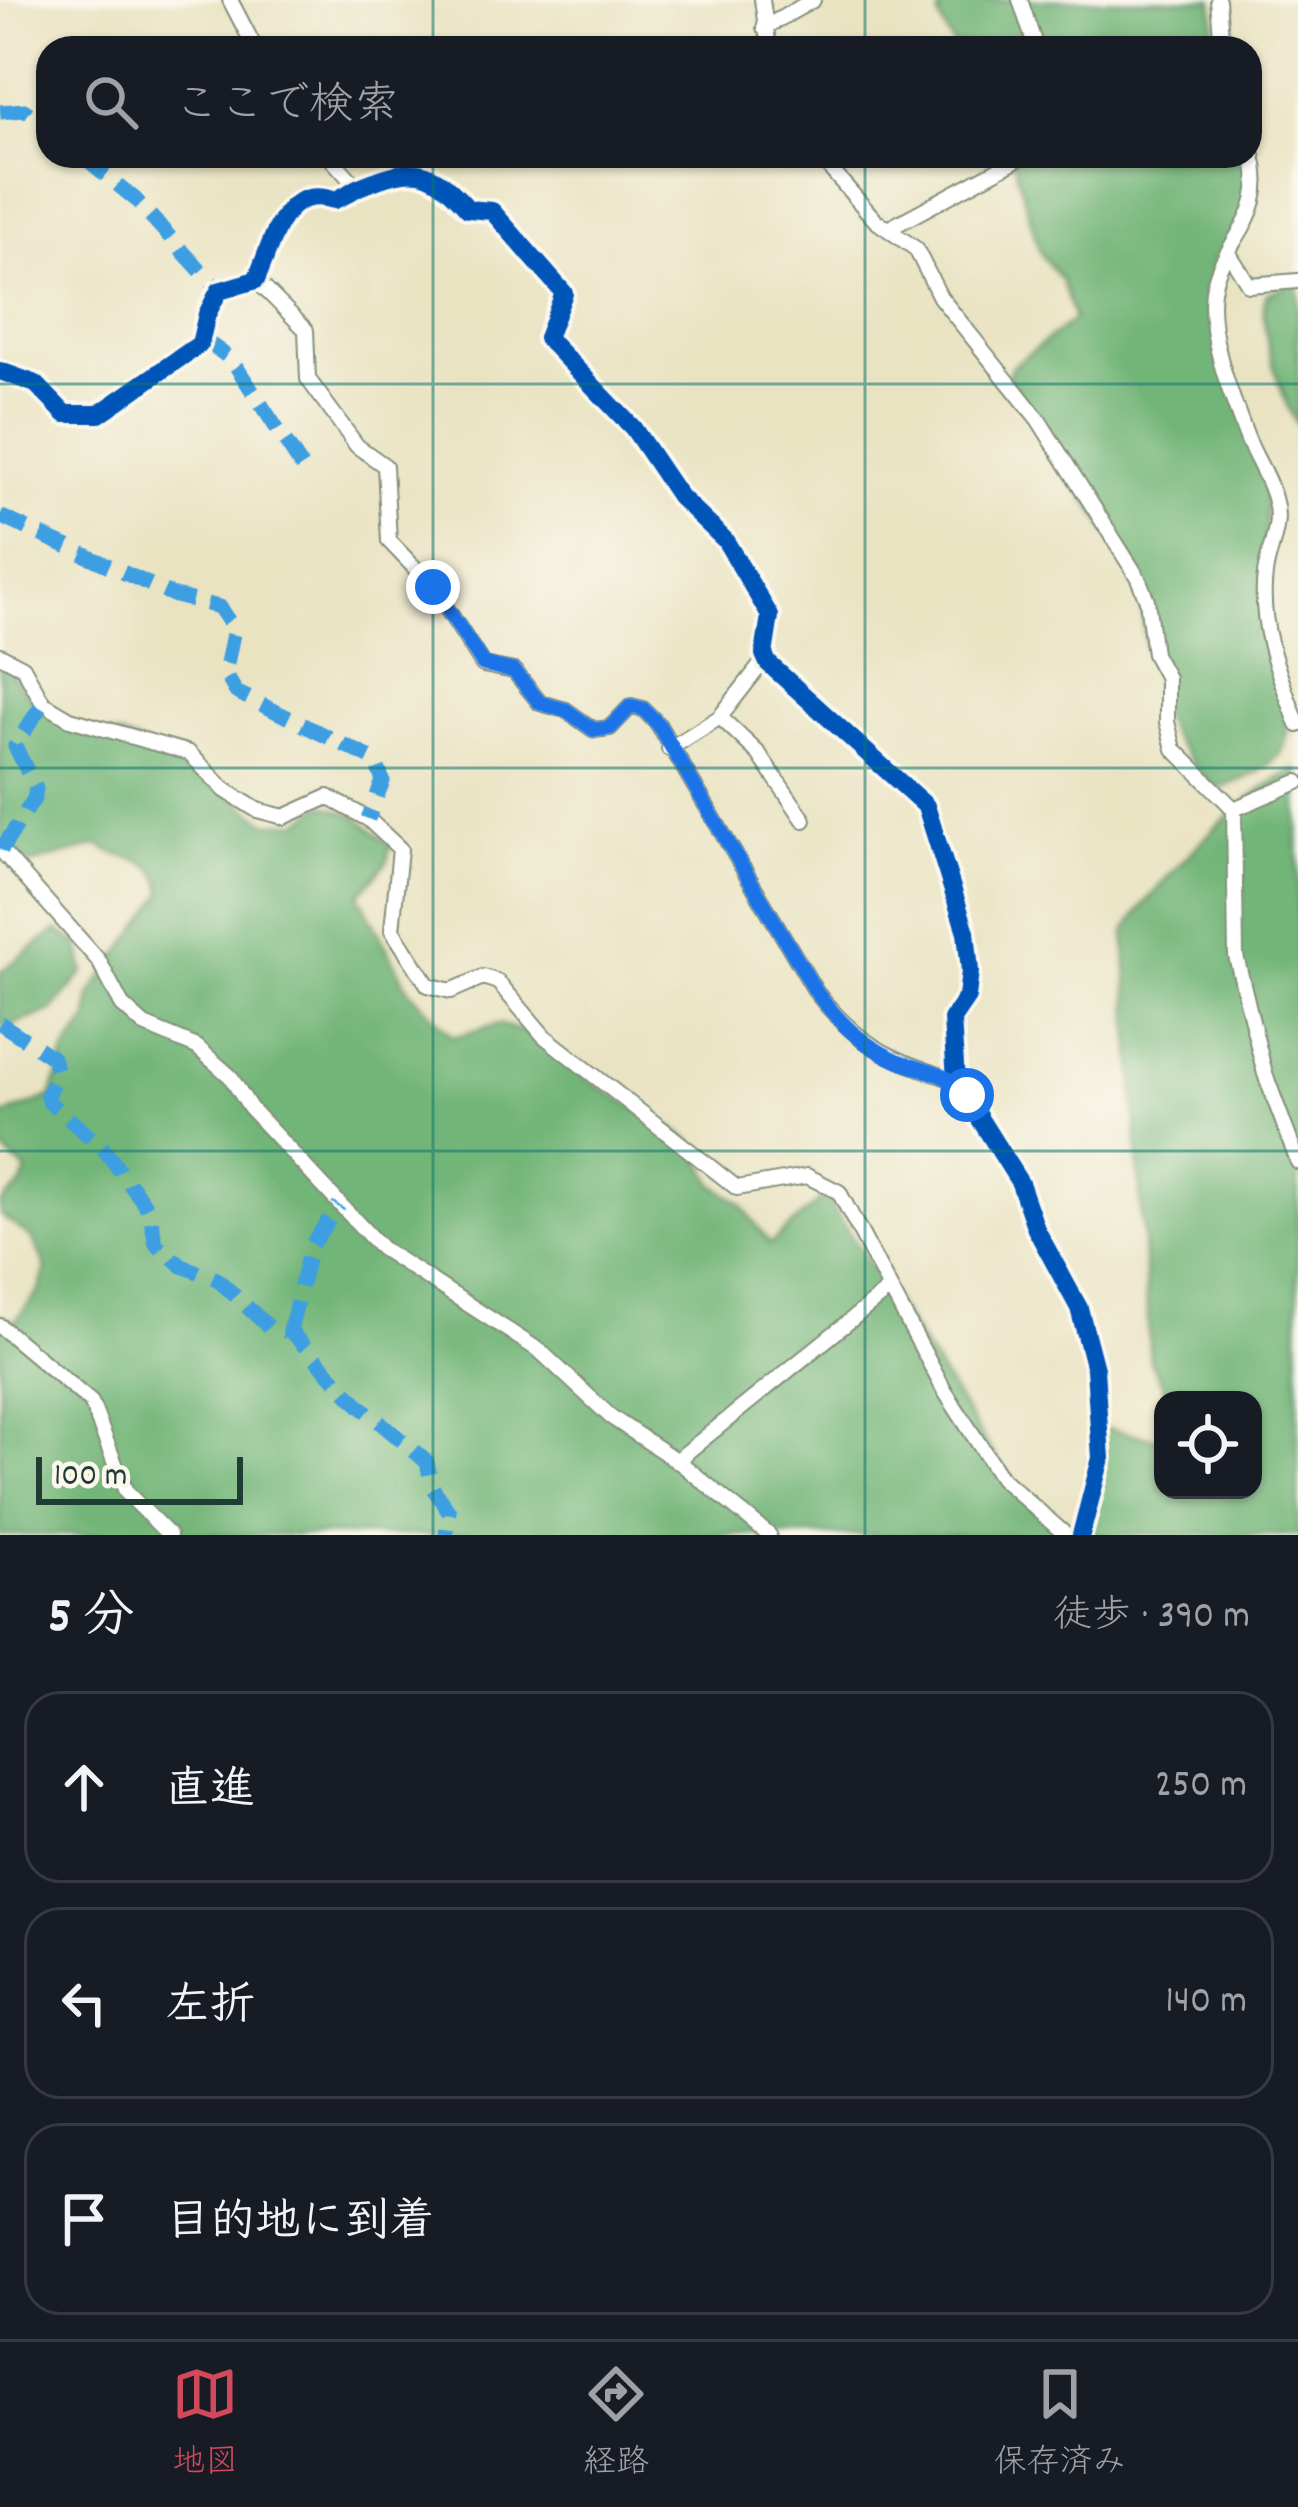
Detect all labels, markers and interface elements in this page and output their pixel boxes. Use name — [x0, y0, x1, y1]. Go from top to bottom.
search box — [36, 36, 1262, 168]
icon: search — [78, 69, 144, 135]
text: ここで検索 — [174, 76, 399, 140]
route end — [406, 560, 460, 614]
route start — [940, 1068, 994, 1122]
map controls — [1154, 1391, 1262, 1499]
button: locate — [1154, 1391, 1262, 1499]
scale bar — [36, 1451, 243, 1504]
text: 100 m — [54, 1454, 127, 1501]
text: 5 分 — [48, 1584, 134, 1656]
text: 徒歩 · 390 m — [1053, 1591, 1250, 1646]
icon: ahead — [51, 1754, 117, 1820]
text: 250 m — [1155, 1760, 1247, 1815]
text: 直進 — [165, 1761, 255, 1825]
icon: left — [51, 1970, 117, 2036]
text: 140 m — [1165, 1976, 1247, 2031]
text: 左折 — [165, 1977, 255, 2041]
icon: arrive — [51, 2186, 117, 2252]
text: 目的地に到着 — [165, 2193, 435, 2257]
tab: 地図 — [172, 2361, 238, 2488]
tab: 経路 — [583, 2361, 649, 2488]
tab: 保存済み — [994, 2361, 1126, 2488]

